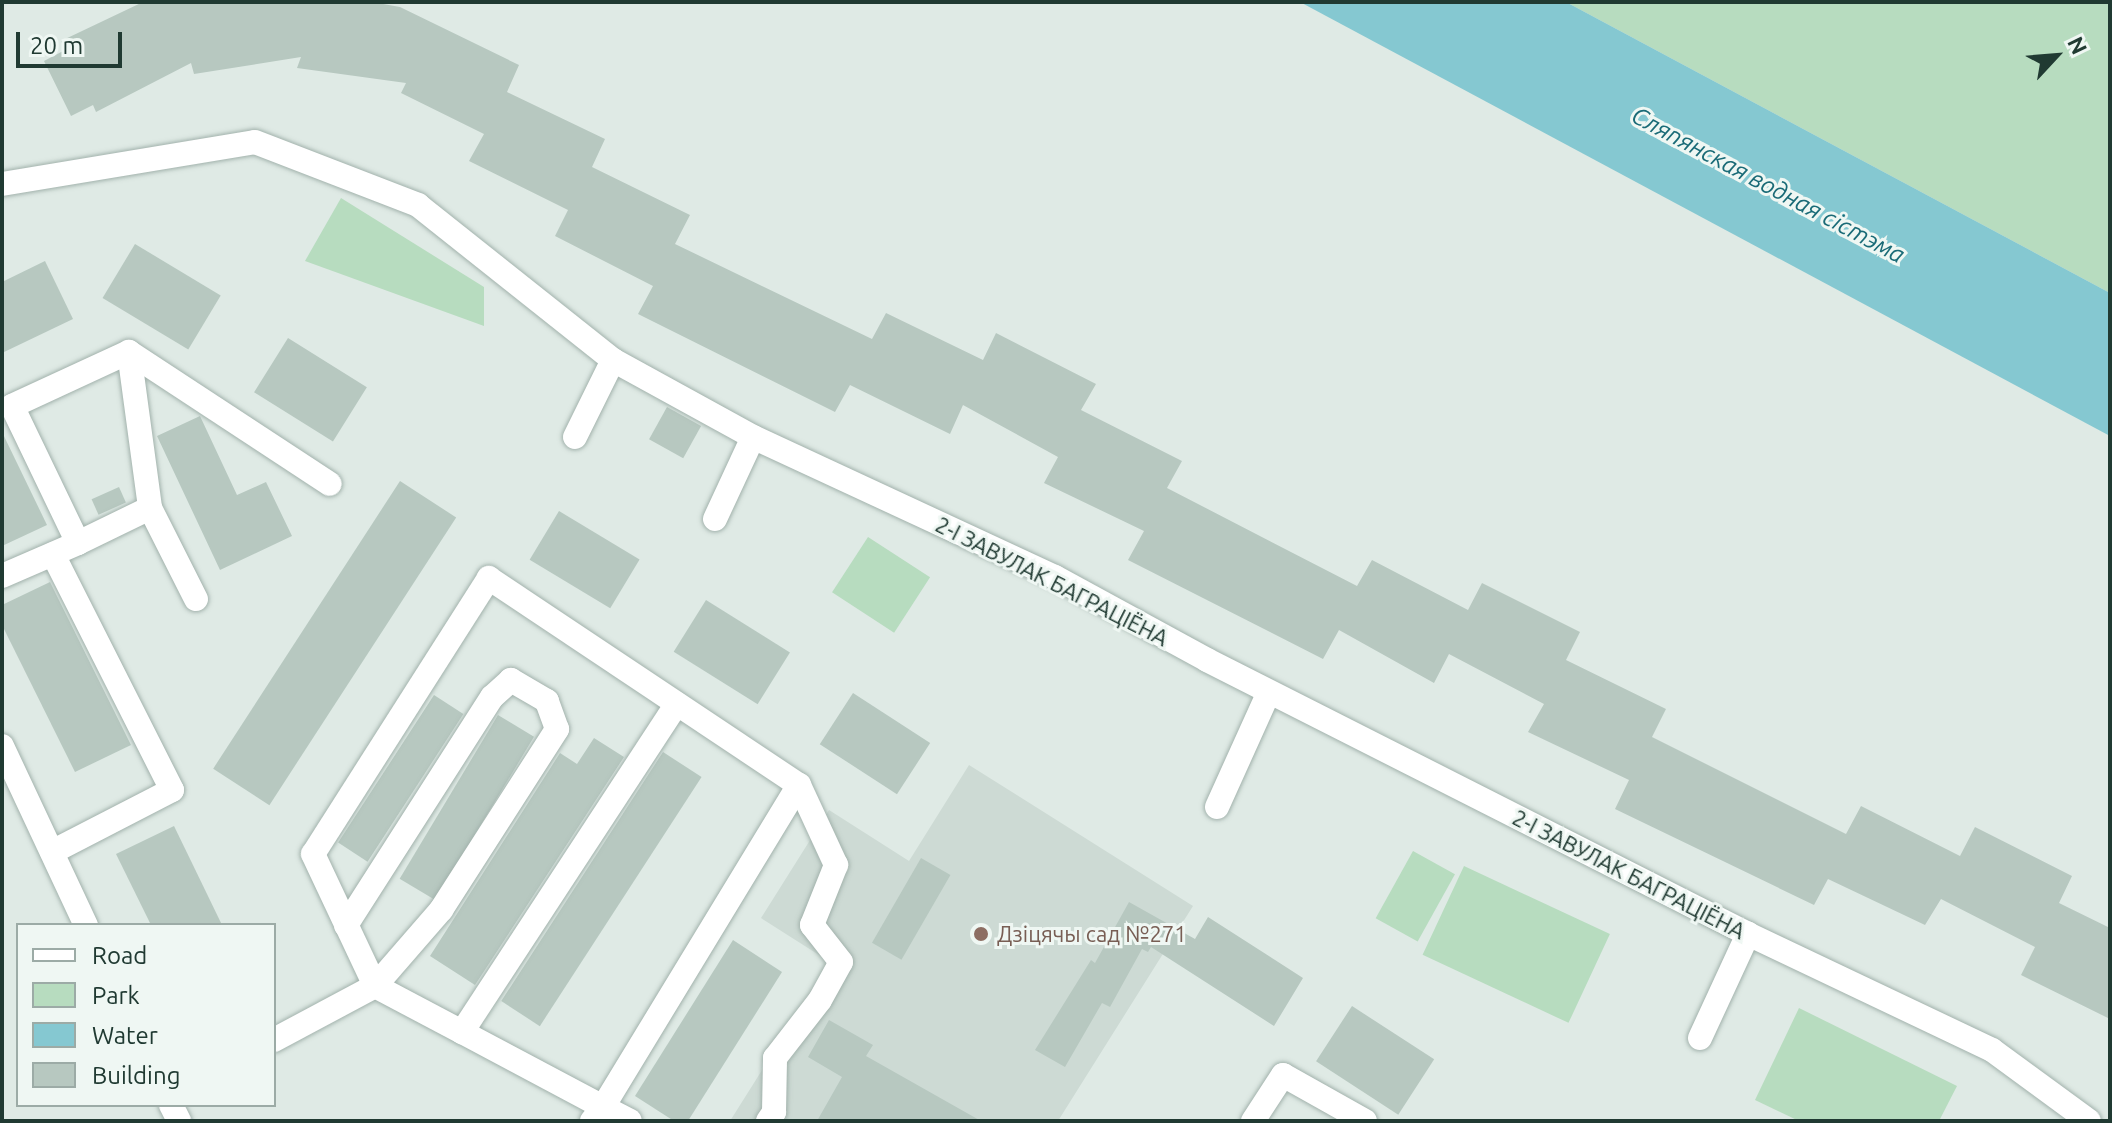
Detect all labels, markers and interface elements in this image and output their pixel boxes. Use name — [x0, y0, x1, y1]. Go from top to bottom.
scale bar — [20, 16, 126, 66]
north arrow — [2016, 16, 2096, 96]
text: 20 m — [30, 32, 83, 59]
text: N — [2063, 32, 2093, 58]
water label: Сляпянская водная сістэма — [1626, 101, 1910, 269]
street label: 2-І ЗАВУЛАК БАГРАЦІЁНА — [931, 511, 1173, 651]
street label: 2-І ЗАВУЛАК БАГРАЦІЁНА — [1508, 804, 1750, 944]
place label: Дзіцячы сад №271 — [997, 921, 1187, 947]
legend — [16, 923, 276, 1107]
marker: Дзіцячы сад №271 — [972, 925, 990, 943]
text: Road — [92, 942, 147, 969]
text: Park — [92, 982, 140, 1009]
text: Water — [92, 1022, 158, 1049]
text: Building — [92, 1062, 180, 1089]

